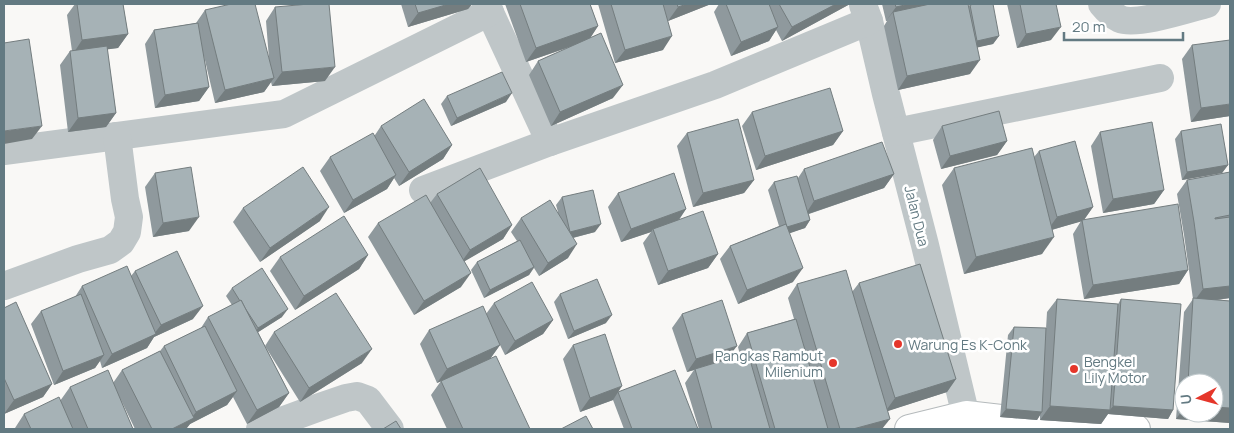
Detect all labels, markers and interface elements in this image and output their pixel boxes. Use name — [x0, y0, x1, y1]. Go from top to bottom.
scale bar — [1064, 10, 1183, 42]
text: 20 m — [1072, 16, 1105, 37]
street label: Jalan Dua — [900, 184, 934, 248]
place label: Warung Es K-Conk — [908, 335, 1028, 354]
marker: Warung Es K-Conk — [892, 338, 904, 350]
place label: Pangkas Rambut Milenium — [715, 346, 823, 381]
place label: Bengkel Lily Motor — [1084, 352, 1147, 387]
marker: Pangkas Rambut Milenium — [827, 357, 839, 369]
marker: Bengkel Lily Motor — [1068, 363, 1080, 375]
north arrow — [1174, 373, 1224, 423]
text: U — [1176, 393, 1196, 405]

